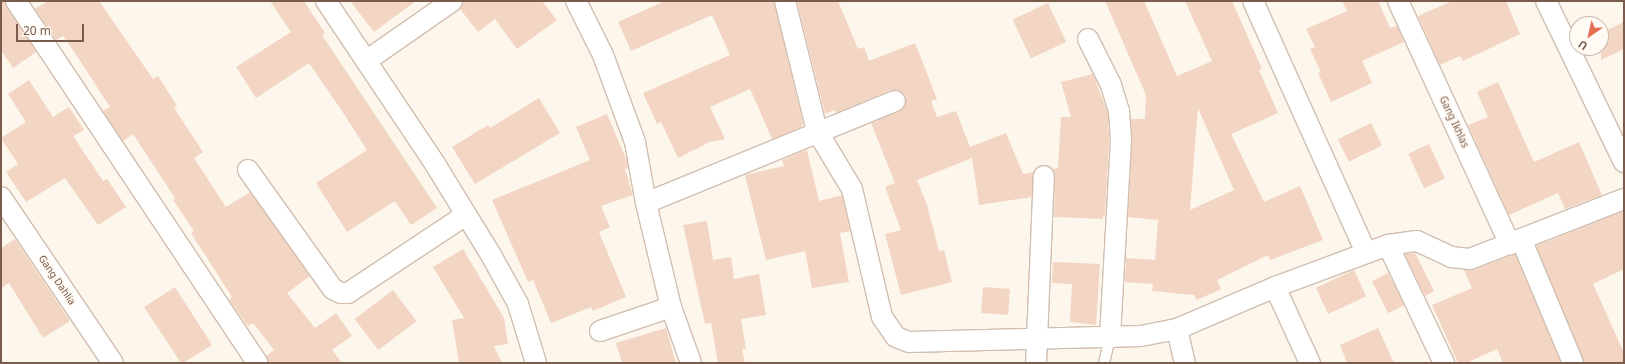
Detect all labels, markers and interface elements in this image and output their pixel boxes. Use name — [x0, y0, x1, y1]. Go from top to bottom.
scale bar — [18, 16, 86, 42]
north arrow — [1569, 16, 1609, 56]
text: 20 m — [23, 22, 51, 39]
text: U — [1575, 37, 1590, 54]
street label: Gang Ikhlas — [1437, 94, 1471, 150]
street label: Gang Dahlia — [36, 253, 78, 307]

